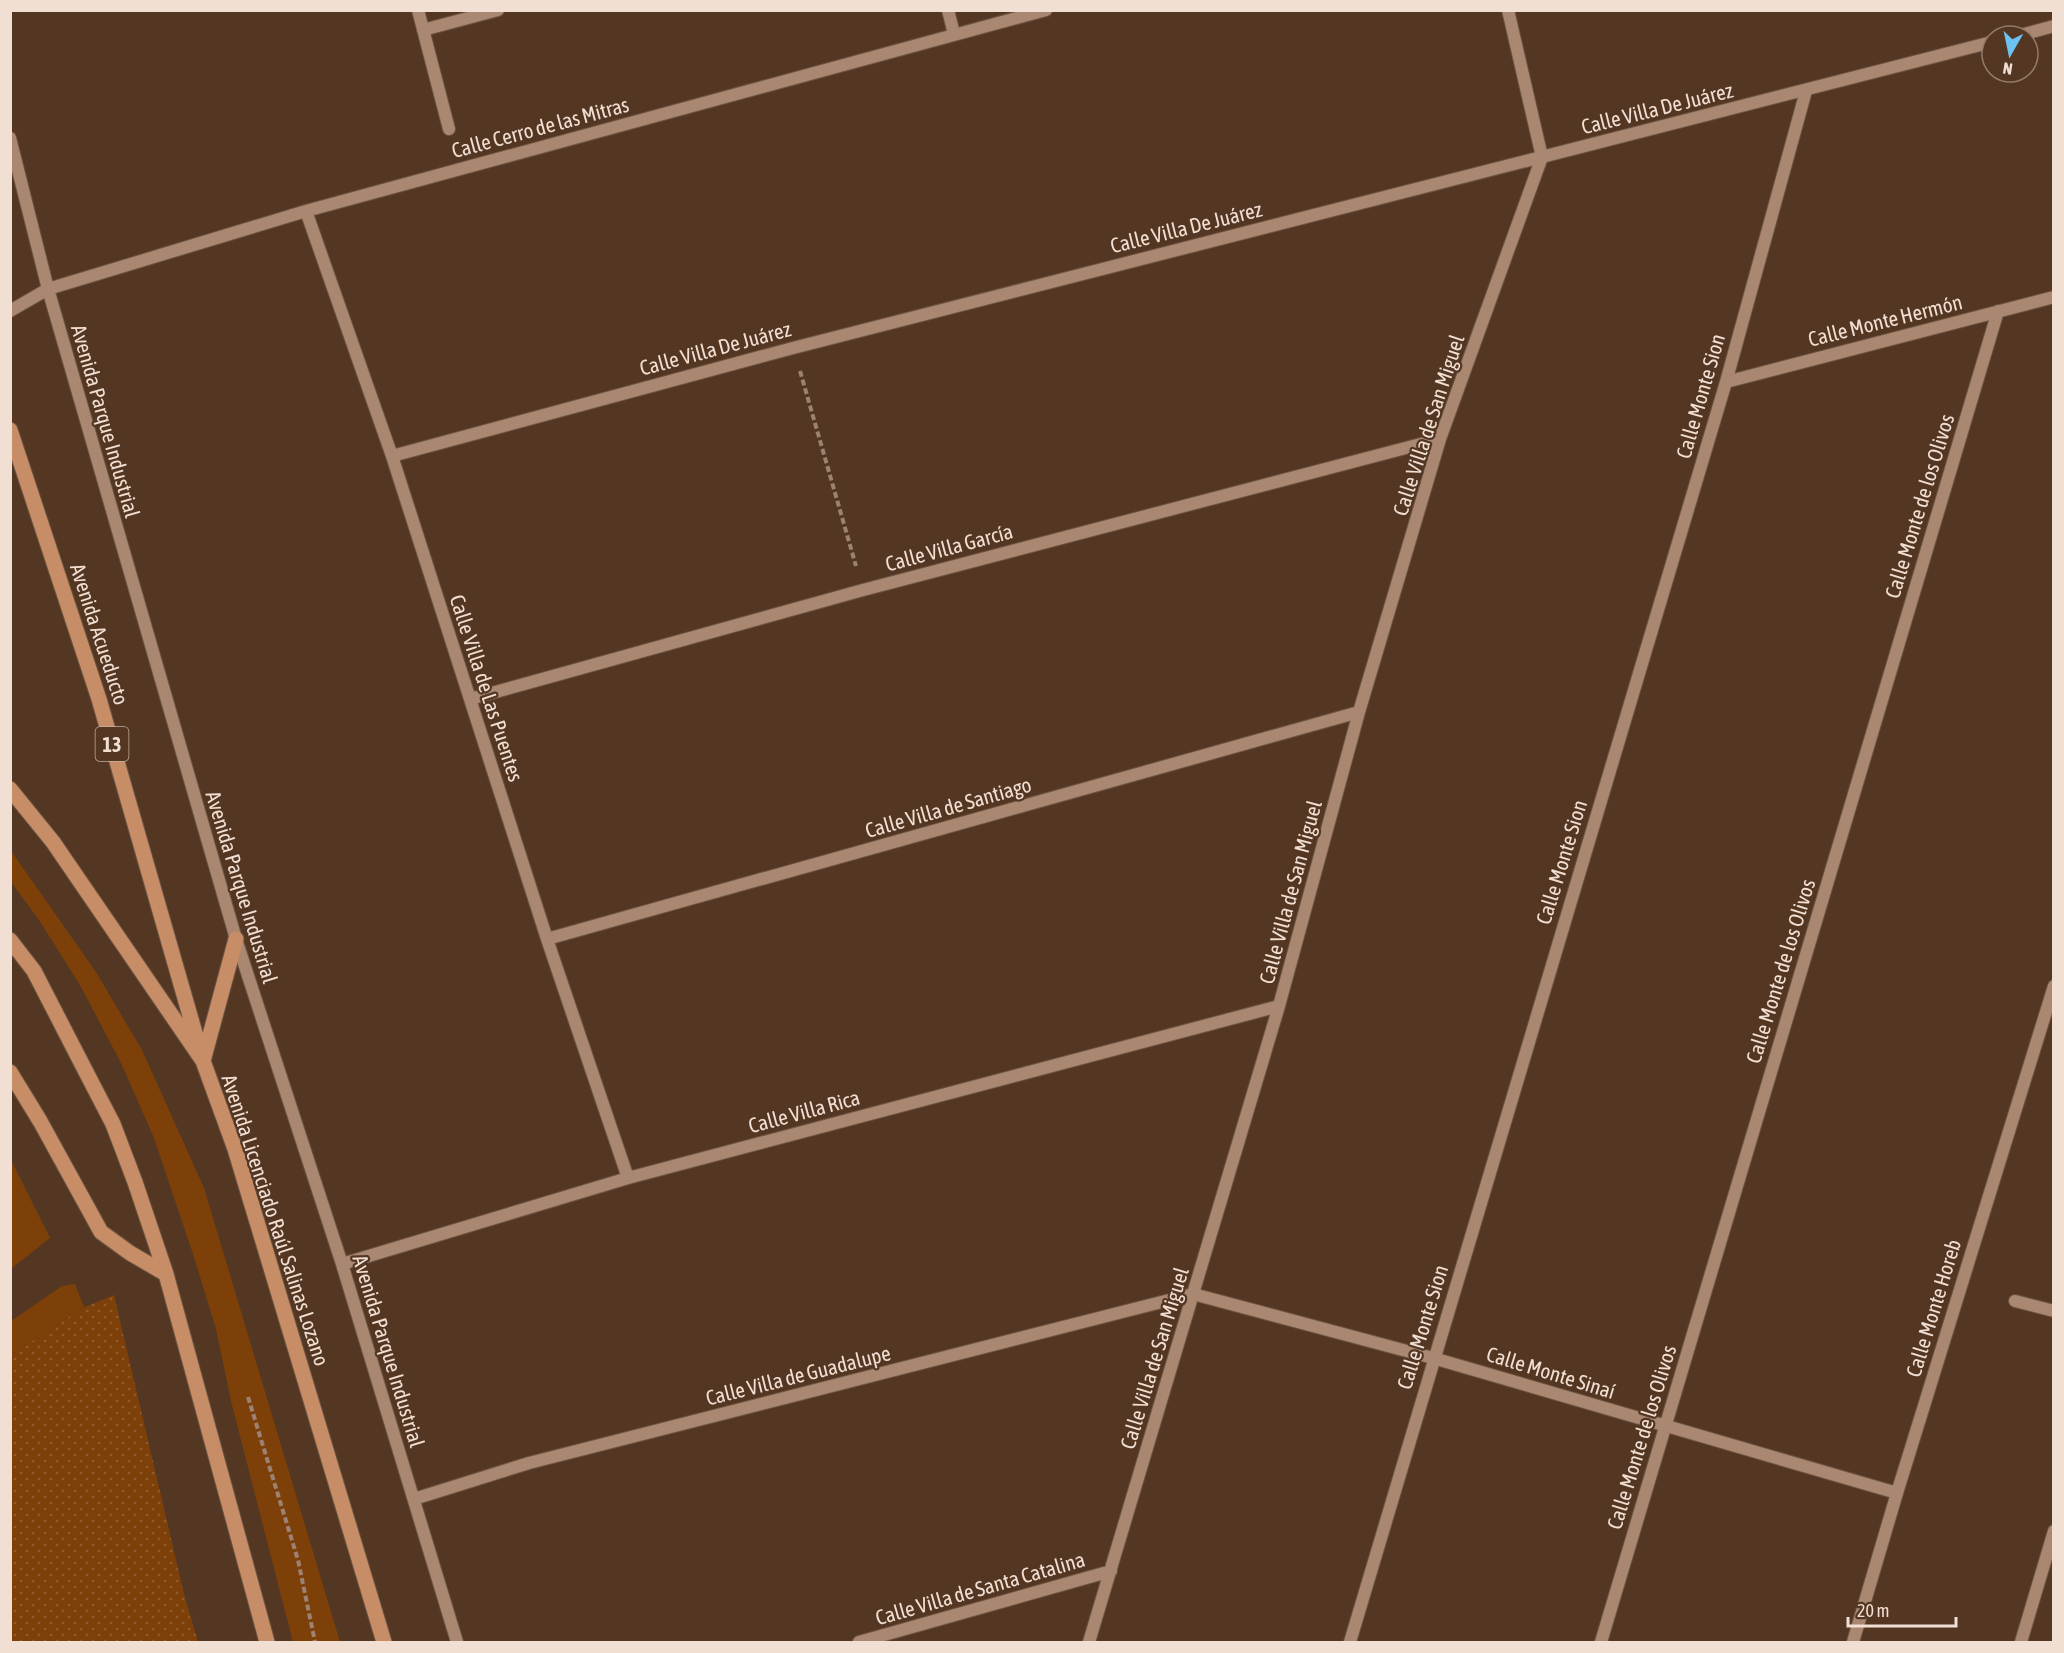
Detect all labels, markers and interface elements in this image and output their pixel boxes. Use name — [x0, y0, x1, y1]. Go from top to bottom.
north arrow — [1980, 24, 2040, 84]
text: N — [2002, 59, 2014, 78]
street label: Calle Villa De Juárez — [1579, 77, 1736, 138]
street label: Calle Cerro de las Mitras — [449, 92, 631, 162]
street label: Calle Villa De Juárez — [1108, 196, 1265, 257]
street label: Calle Monte Hermón — [1805, 289, 1965, 351]
street label: Calle Villa De Juárez — [637, 316, 794, 380]
street label: Avenida Parque Industrial — [67, 322, 145, 521]
street label: Calle Villa de San Miguel — [1387, 331, 1469, 518]
street label: Calle Monte Sion — [1671, 331, 1729, 461]
street label: Calle Monte de los Olivos — [1880, 411, 1958, 601]
street label: Calle Villa García — [883, 518, 1015, 576]
street label: Avenida Acueducto — [66, 560, 134, 708]
street label: Calle Villa de Las Puentes — [445, 592, 529, 784]
road number: 13 — [96, 727, 128, 761]
street label: Calle Villa de Santiago — [862, 772, 1034, 842]
street label: Avenida Parque Industrial — [201, 788, 283, 986]
street label: Calle Villa de San Miguel — [1254, 797, 1326, 986]
street label: Calle Monte Sion — [1531, 797, 1591, 927]
street label: Calle Monte de los Olivos — [1741, 876, 1819, 1066]
street label: Avenida Licenciado Raúl Salinas Lozano — [218, 1071, 334, 1369]
street label: Calle Villa Rica — [746, 1085, 862, 1137]
street label: Calle Monte Horeb — [1901, 1236, 1965, 1380]
street label: Avenida Parque Industrial — [348, 1252, 430, 1450]
street label: Calle Monte Sion — [1392, 1262, 1452, 1392]
street label: Calle Villa de San Miguel — [1115, 1264, 1193, 1452]
street label: Calle Villa de Guadalupe — [703, 1340, 893, 1410]
street label: Calle Monte Sinaí — [1484, 1341, 1618, 1403]
street label: Calle Monte de los Olivos — [1602, 1342, 1680, 1532]
street label: Calle Villa de Santa Catalina — [873, 1547, 1087, 1629]
scale bar — [1848, 1590, 1956, 1628]
text: 20 m — [1857, 1600, 1889, 1621]

